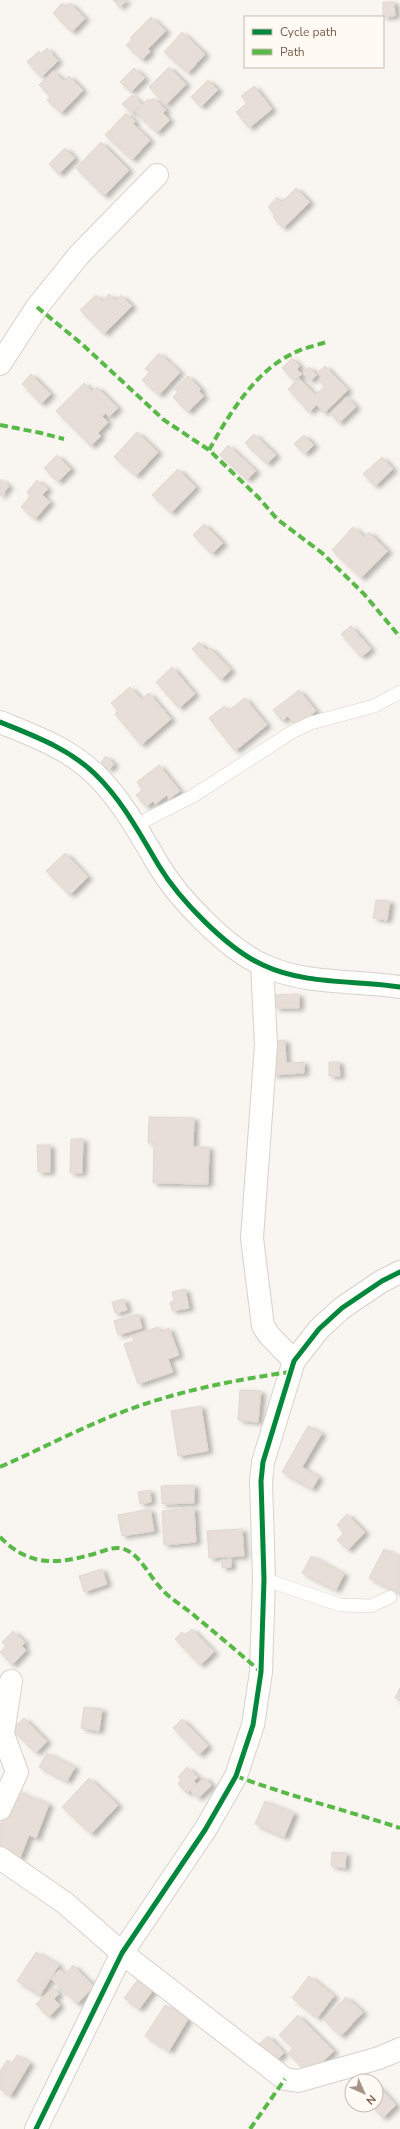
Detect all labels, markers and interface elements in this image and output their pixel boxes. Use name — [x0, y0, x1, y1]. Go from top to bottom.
legend — [244, 16, 384, 68]
text: Cycle path — [280, 24, 337, 40]
text: Path — [280, 44, 305, 60]
north arrow — [344, 2073, 384, 2113]
text: N — [363, 2092, 379, 2108]

